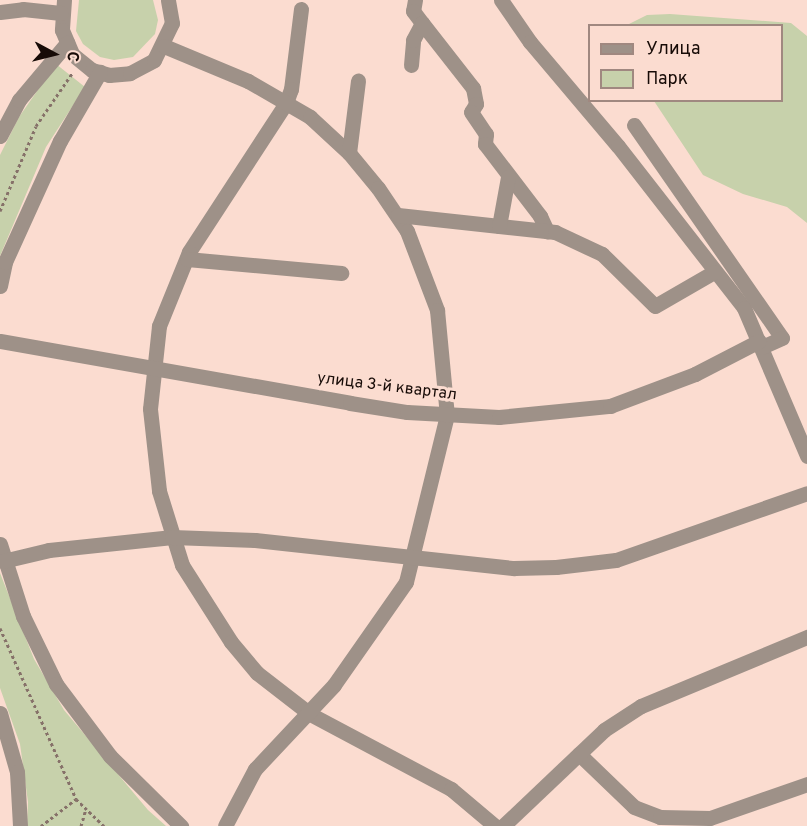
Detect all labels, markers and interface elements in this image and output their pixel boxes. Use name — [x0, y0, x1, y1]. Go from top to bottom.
north arrow — [24, 24, 84, 84]
legend — [588, 24, 783, 102]
text: Улица — [646, 38, 700, 61]
text: С — [61, 50, 82, 62]
text: Парк — [646, 68, 688, 91]
street label: улица 3-й квартал — [316, 369, 458, 405]

